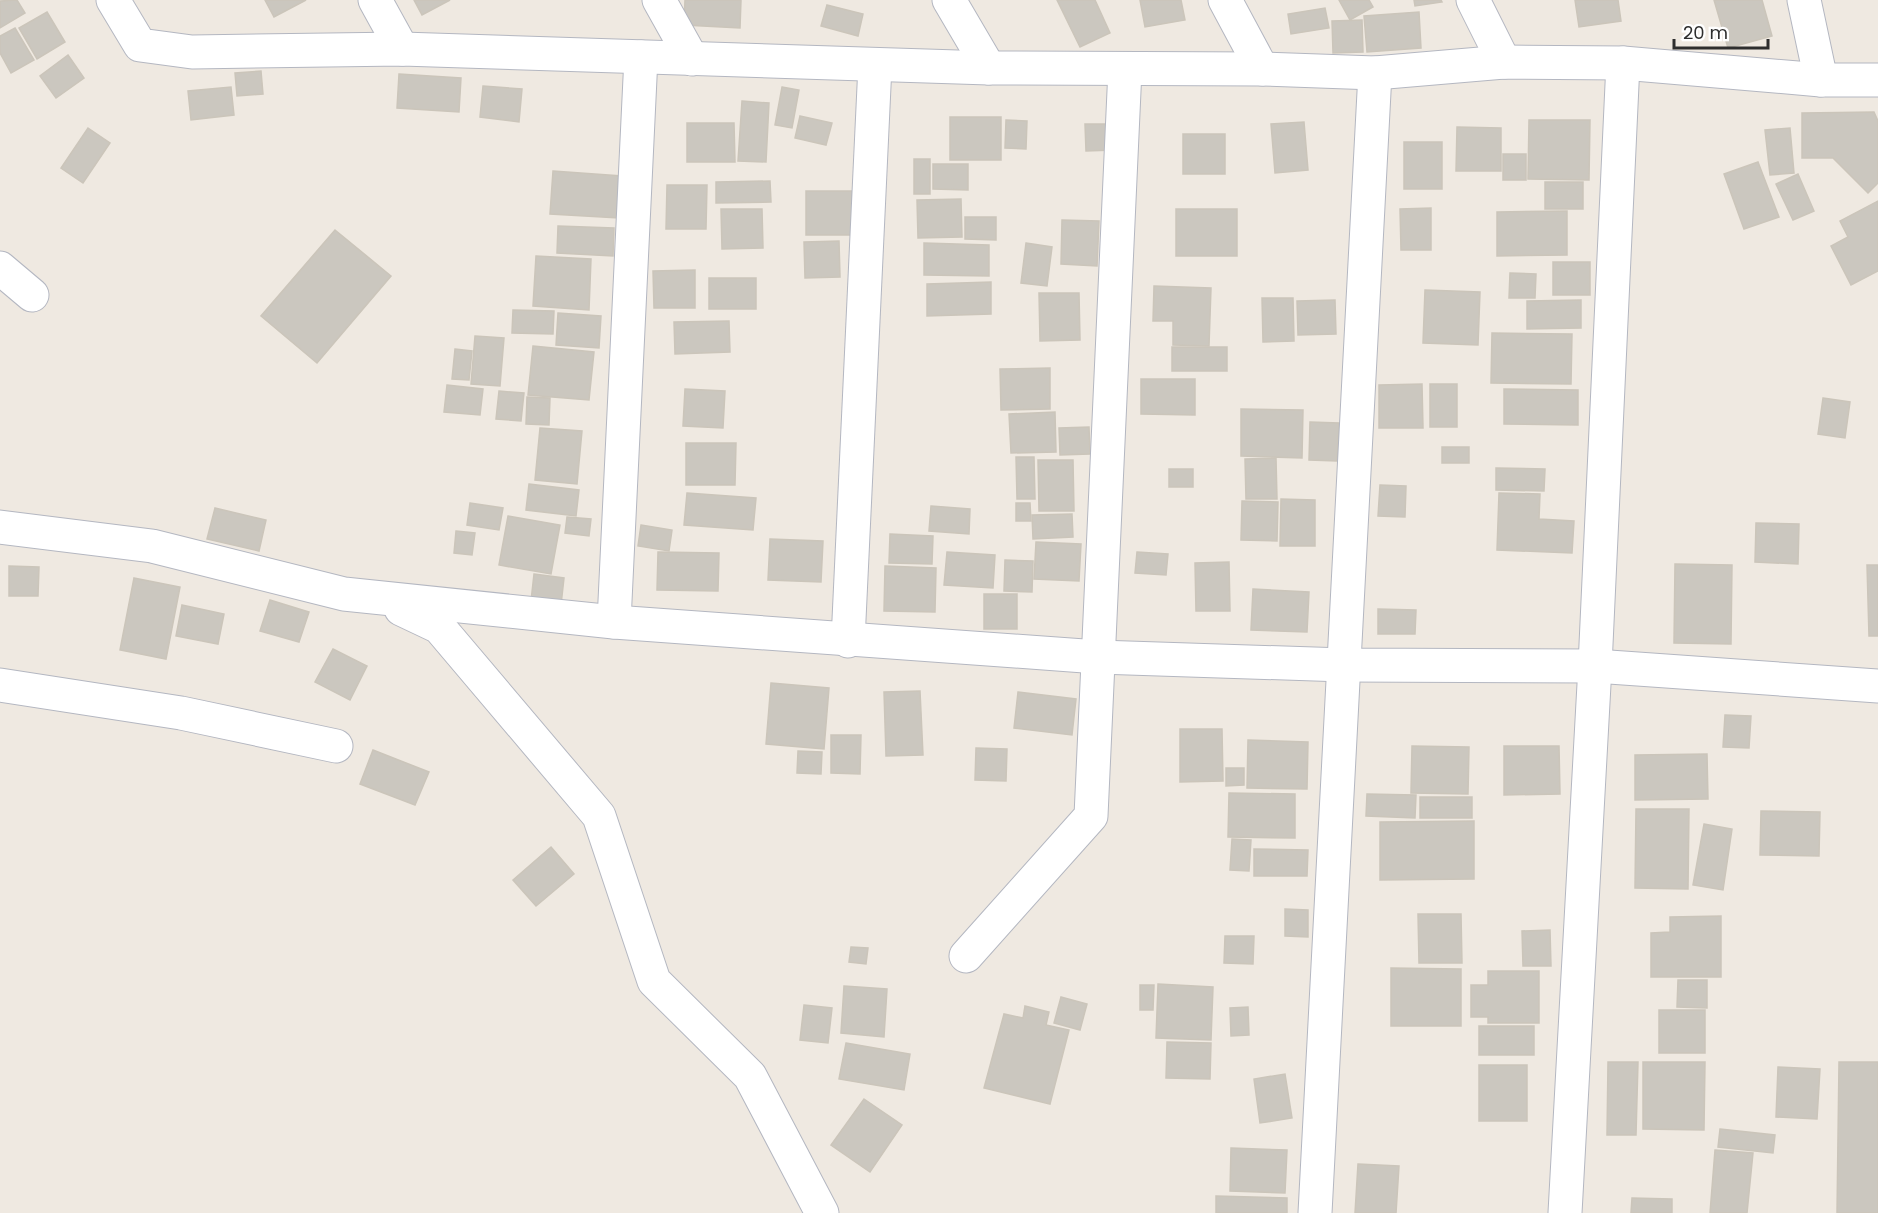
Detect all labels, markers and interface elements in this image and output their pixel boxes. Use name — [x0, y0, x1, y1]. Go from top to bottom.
scale bar — [1674, 12, 1768, 50]
text: 20 m — [1683, 20, 1728, 45]

